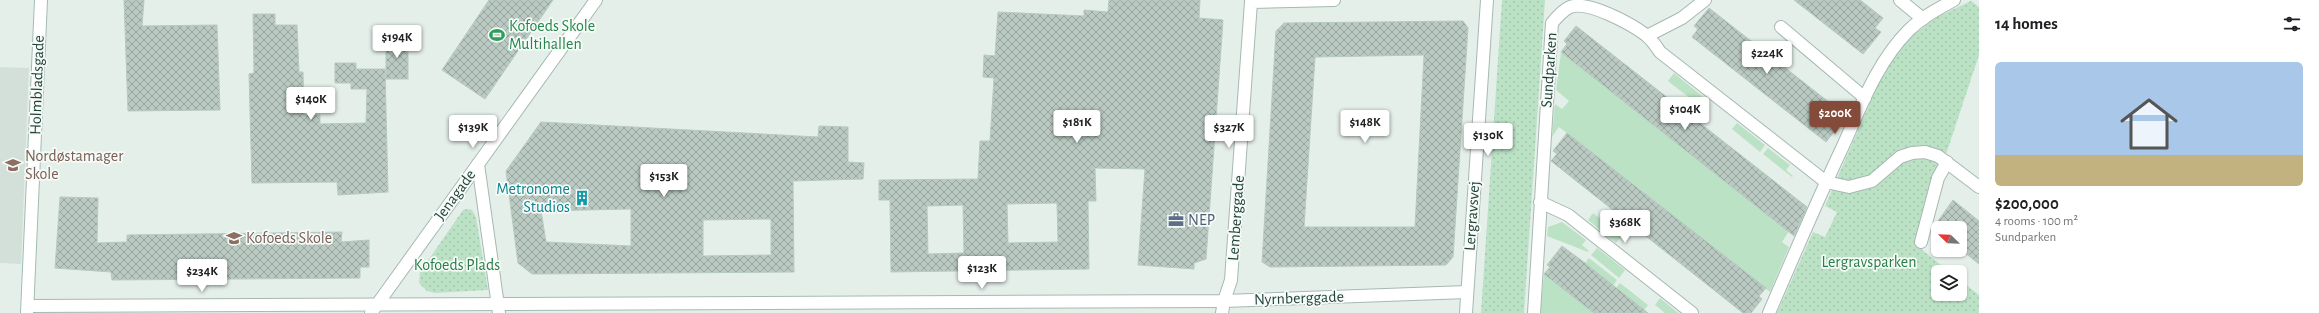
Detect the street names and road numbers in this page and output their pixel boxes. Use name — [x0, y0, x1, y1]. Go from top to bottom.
street label: Sundparken — [1538, 32, 1560, 108]
street label: Holmbladsgade — [27, 35, 47, 135]
street label: Jenagade — [431, 167, 479, 223]
street label: Lemberggade — [1225, 175, 1247, 261]
street label: Lergravsvej — [1462, 181, 1483, 251]
street label: Nyrnberggade — [1254, 288, 1344, 309]

